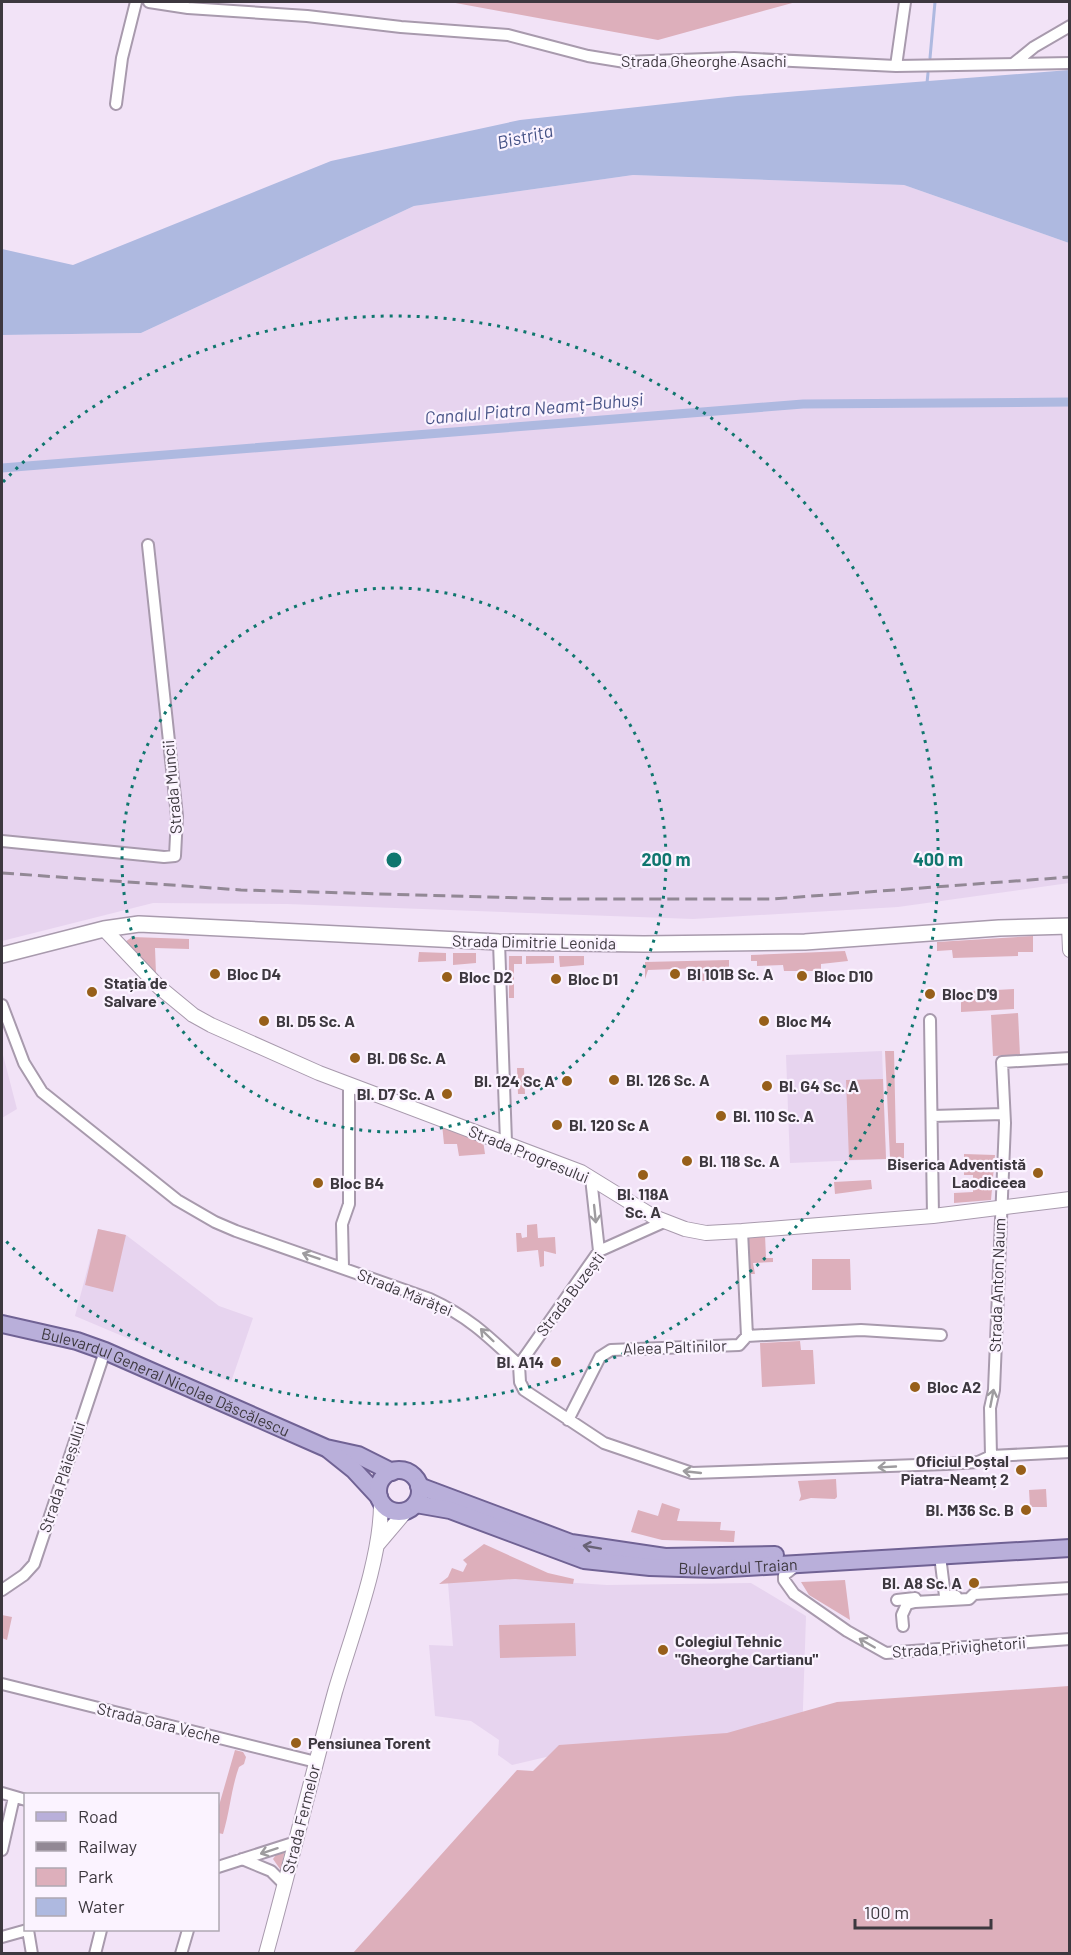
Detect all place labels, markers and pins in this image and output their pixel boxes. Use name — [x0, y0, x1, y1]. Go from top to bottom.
centre of rings — [384, 850, 404, 870]
place label: Bloc D4 — [227, 964, 281, 983]
place label: Bl 101B Sc. A — [687, 964, 774, 983]
place label: Bloc D10 — [814, 966, 873, 985]
marker: Bloc D4 — [208, 967, 222, 981]
place label: Bloc D2 — [459, 967, 512, 986]
marker: Bl 101B Sc. A — [668, 967, 682, 981]
place label: Bloc D1 — [568, 969, 618, 988]
marker: Bloc D10 — [795, 969, 809, 983]
marker: Bloc D2 — [440, 970, 454, 984]
marker: Bloc D1 — [549, 972, 563, 986]
place label: Stația de Salvare — [104, 973, 168, 1010]
place label: Bloc D'9 — [942, 984, 998, 1003]
marker: Stația de Salvare — [85, 985, 99, 999]
marker: Bloc D'9 — [923, 987, 937, 1001]
place label: Bl. D5 Sc. A — [276, 1011, 355, 1030]
place label: Bloc M4 — [776, 1011, 832, 1030]
marker: Bl. D5 Sc. A — [257, 1014, 271, 1028]
marker: Bloc M4 — [757, 1014, 771, 1028]
place label: Bl. D6 Sc. A — [367, 1048, 446, 1067]
marker: Bl. D6 Sc. A — [348, 1051, 362, 1065]
place label: Bl. 126 Sc. A — [626, 1070, 710, 1089]
place label: Bl. 124 Sc A — [474, 1071, 555, 1090]
marker: Bl. 126 Sc. A — [607, 1073, 621, 1087]
marker: Bl. 124 Sc A — [560, 1074, 574, 1088]
place label: Bl. G4 Sc. A — [779, 1076, 859, 1095]
marker: Bl. G4 Sc. A — [760, 1079, 774, 1093]
place label: Bl. D7 Sc. A — [357, 1084, 435, 1103]
marker: Bl. D7 Sc. A — [440, 1087, 454, 1101]
place label: Bl. 110 Sc. A — [733, 1106, 814, 1125]
marker: Bl. 110 Sc. A — [714, 1109, 728, 1123]
place label: Bl. 120 Sc A — [569, 1115, 650, 1134]
marker: Bl. 120 Sc A — [550, 1118, 564, 1132]
place label: Bl. 118 Sc. A — [699, 1151, 780, 1170]
marker: Bl. 118 Sc. A — [680, 1154, 694, 1168]
place label: Biserica Adventistă Laodiceea — [887, 1154, 1026, 1191]
marker: Biserica Adventistă Laodiceea — [1031, 1166, 1045, 1180]
marker: Bl. 118A Sc. A — [636, 1168, 650, 1182]
place label: Bloc B4 — [330, 1173, 384, 1192]
marker: Bloc B4 — [311, 1176, 325, 1190]
place label: Bl. 118A Sc. A — [617, 1184, 669, 1221]
place label: Bl. A14 — [497, 1352, 544, 1371]
marker: Bl. A14 — [549, 1355, 563, 1369]
place label: Bloc A2 — [927, 1377, 981, 1396]
marker: Bloc A2 — [908, 1380, 922, 1394]
place label: Oficiul Poștal Piatra-Neamț 2 — [901, 1451, 1009, 1488]
marker: Oficiul Poștal Piatra-Neamț 2 — [1014, 1463, 1028, 1477]
place label: Bl. M36 Sc. B — [926, 1500, 1014, 1519]
marker: Bl. M36 Sc. B — [1019, 1503, 1033, 1517]
place label: Bl. A8 Sc. A — [882, 1573, 962, 1592]
marker: Bl. A8 Sc. A — [967, 1576, 981, 1590]
place label: Colegiul Tehnic "Gheorghe Cartianu" — [675, 1631, 819, 1668]
marker: Colegiul Tehnic "Gheorghe Cartianu" — [656, 1643, 670, 1657]
place label: Pensiunea Torent — [308, 1733, 431, 1752]
marker: Pensiunea Torent — [289, 1736, 303, 1750]

